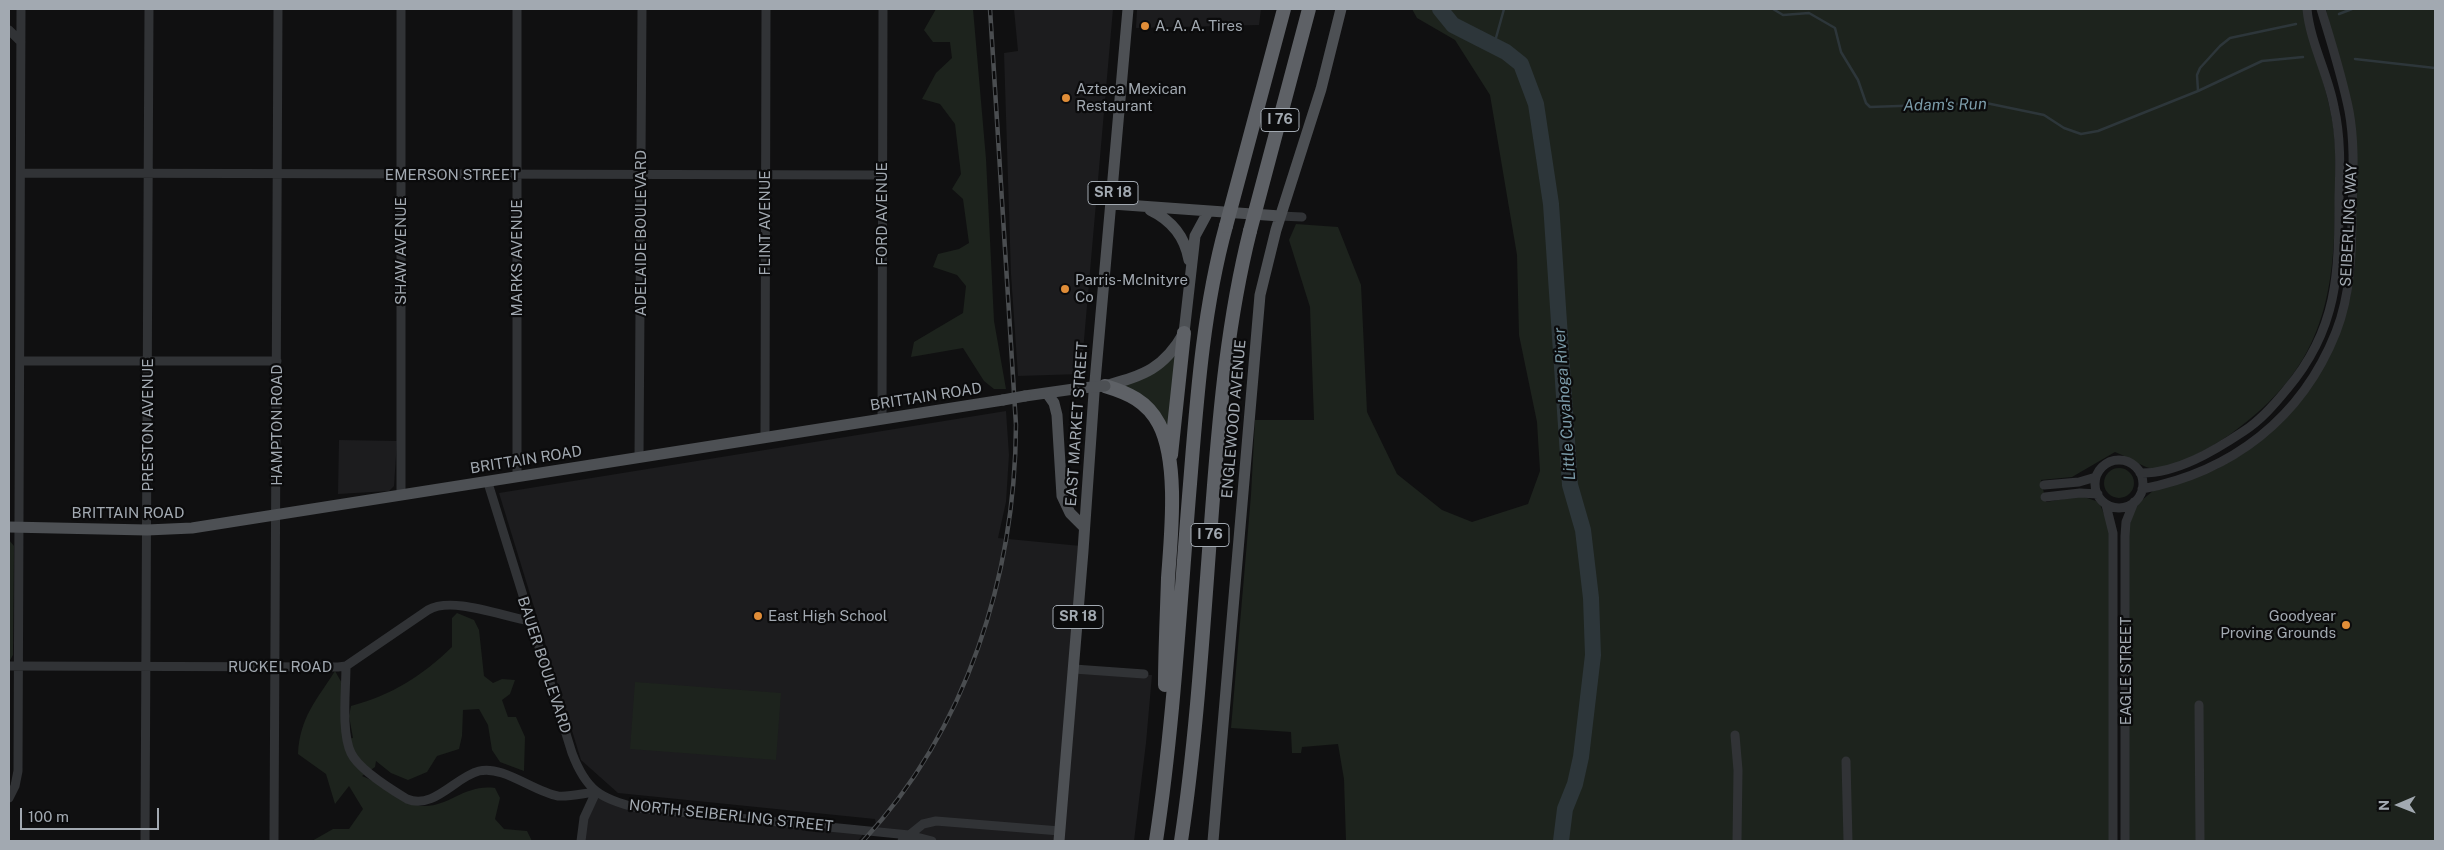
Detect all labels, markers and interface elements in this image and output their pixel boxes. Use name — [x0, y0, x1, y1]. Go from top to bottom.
place label: A. A. A. Tires — [1155, 17, 1243, 35]
marker: A. A. A. Tires — [1139, 20, 1151, 32]
place label: Azteca Mexican Restaurant — [1076, 80, 1186, 115]
marker: Azteca Mexican Restaurant — [1060, 92, 1072, 104]
water label: Adam's Run — [1903, 95, 1987, 115]
road number: I 76 — [1261, 108, 1299, 132]
street label: ADELAIDE BOULEVARD — [632, 150, 650, 316]
street label: FORD AVENUE — [873, 162, 891, 266]
street label: SEIBERLING WAY — [2337, 163, 2361, 287]
street label: EMERSON STREET — [385, 166, 519, 184]
street label: FLINT AVENUE — [756, 170, 774, 276]
road number: SR 18 — [1088, 182, 1138, 204]
street label: SHAW AVENUE — [392, 197, 410, 305]
street label: MARKS AVENUE — [508, 199, 526, 317]
place label: Parris-McInityre Co — [1075, 271, 1188, 306]
marker: Parris-McInityre Co — [1059, 283, 1071, 295]
water label: Little Cuyahoga River — [1550, 327, 1580, 481]
street label: ENGLEWOOD AVENUE — [1218, 339, 1250, 499]
street label: EAST MARKET STREET — [1062, 341, 1092, 507]
street label: PRESTON AVENUE — [139, 358, 157, 492]
street label: HAMPTON ROAD — [268, 364, 286, 486]
street label: BRITTAIN ROAD — [869, 379, 983, 415]
street label: BRITTAIN ROAD — [469, 442, 583, 478]
street label: BRITTAIN ROAD — [72, 504, 184, 522]
road number: I 76 — [1191, 524, 1229, 546]
street label: BAUER BOULEVARD — [513, 594, 575, 736]
road number: SR 18 — [1053, 606, 1103, 628]
place label: East High School — [768, 607, 887, 625]
place label: Goodyear Proving Grounds — [2220, 607, 2336, 642]
marker: East High School — [752, 610, 764, 622]
street label: EAGLE STREET — [2117, 617, 2135, 725]
marker: Goodyear Proving Grounds — [2340, 619, 2352, 631]
street label: RUCKEL ROAD — [228, 658, 332, 676]
north arrow — [2374, 780, 2424, 830]
street label: NORTH SEIBERLING STREET — [628, 796, 834, 836]
scale bar — [22, 798, 161, 830]
text: N — [2376, 800, 2392, 811]
text: 100 m — [28, 808, 69, 825]

